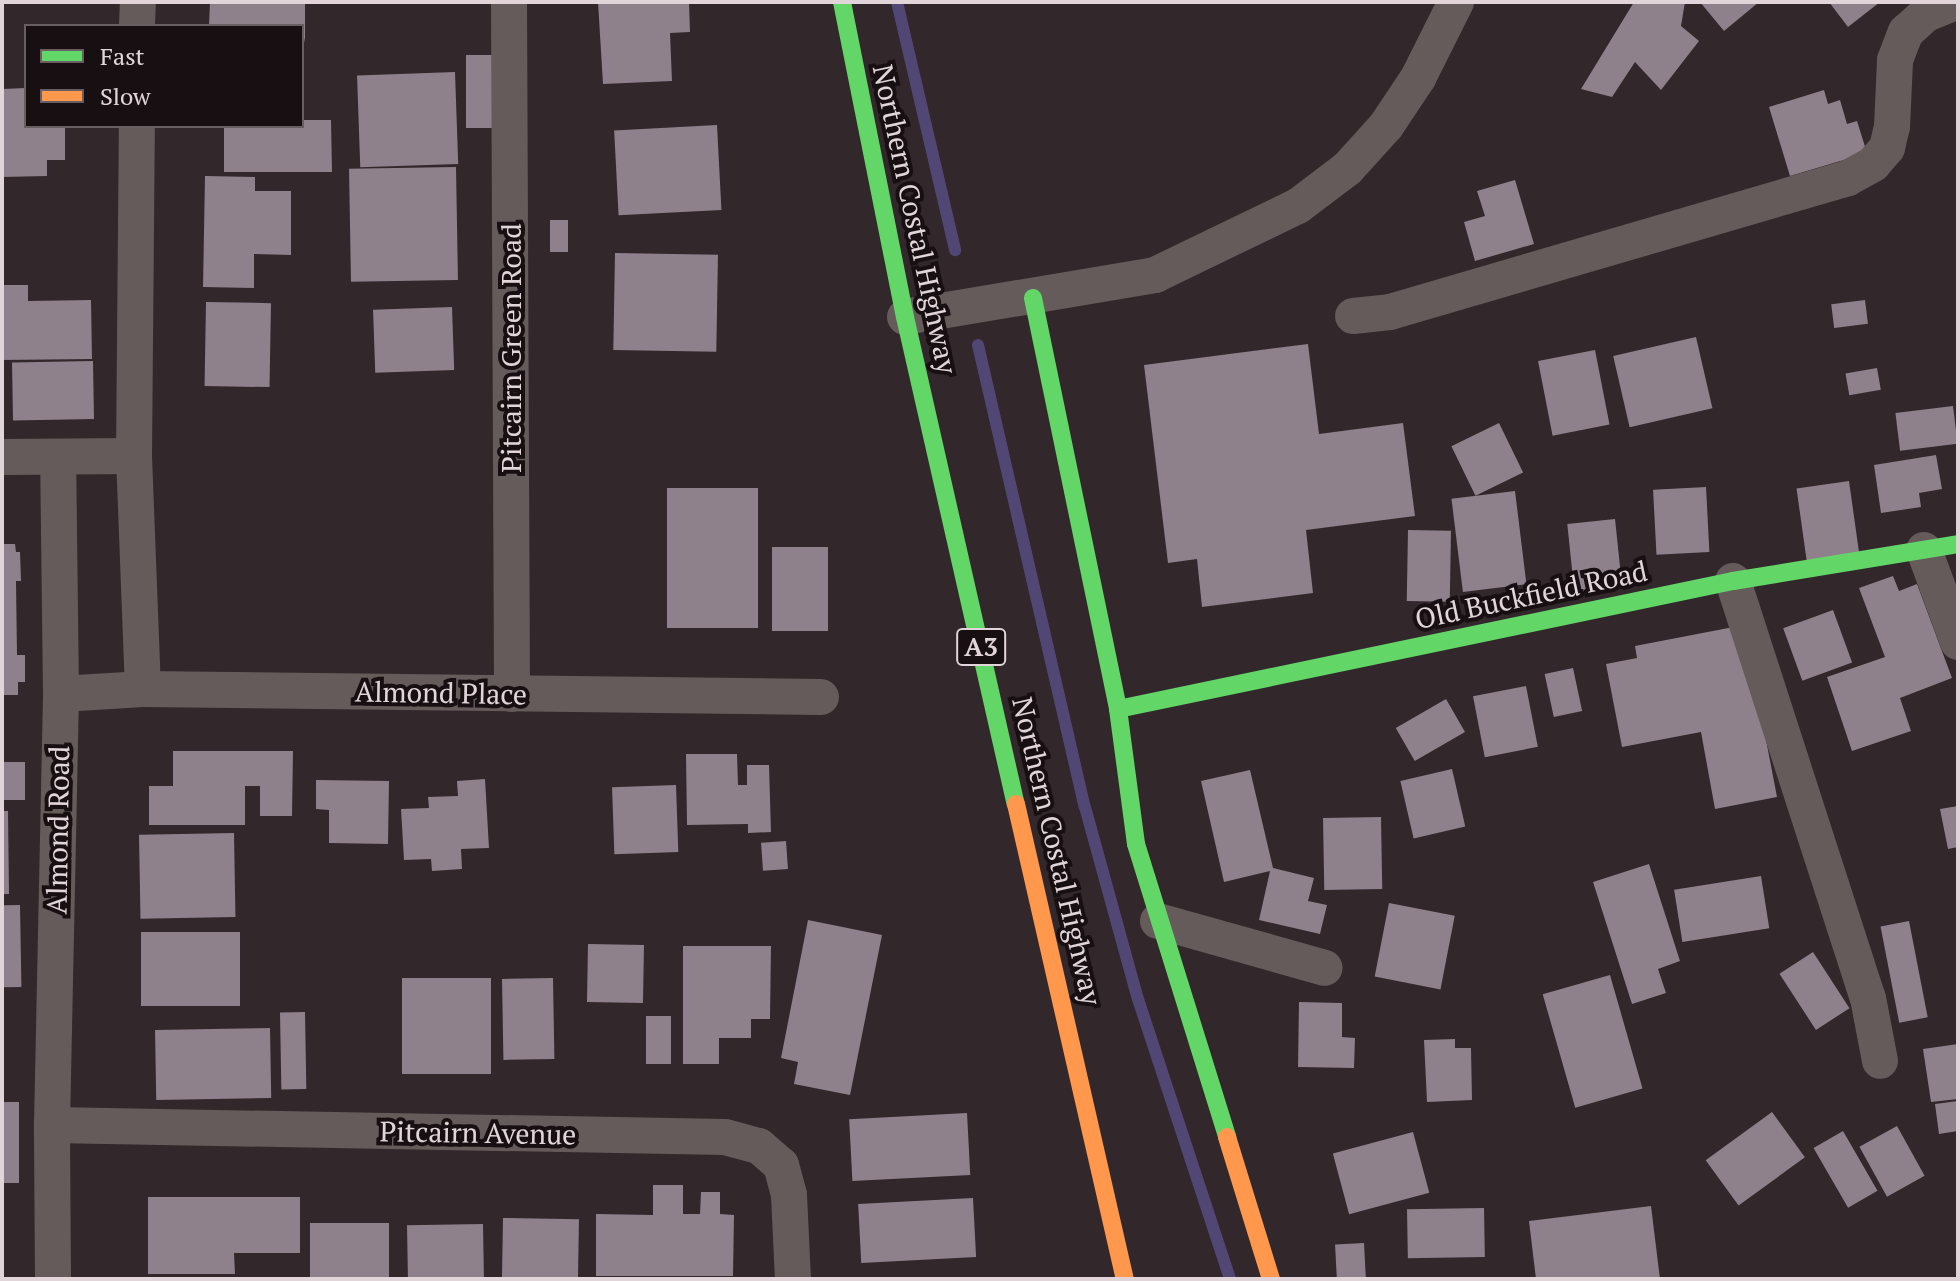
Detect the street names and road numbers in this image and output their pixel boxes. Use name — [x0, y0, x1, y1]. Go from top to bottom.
street label: Northern Costal Highway — [866, 61, 964, 377]
street label: Pitcairn Green Road — [494, 223, 528, 473]
street label: Old Buckfield Road — [1412, 554, 1650, 636]
road number: A3 — [955, 625, 1007, 669]
street label: Almond Place — [355, 675, 527, 711]
street label: Northern Costal Highway — [1005, 694, 1109, 1008]
street label: Almond Road — [40, 745, 76, 915]
street label: Pitcairn Avenue — [379, 1114, 577, 1152]

